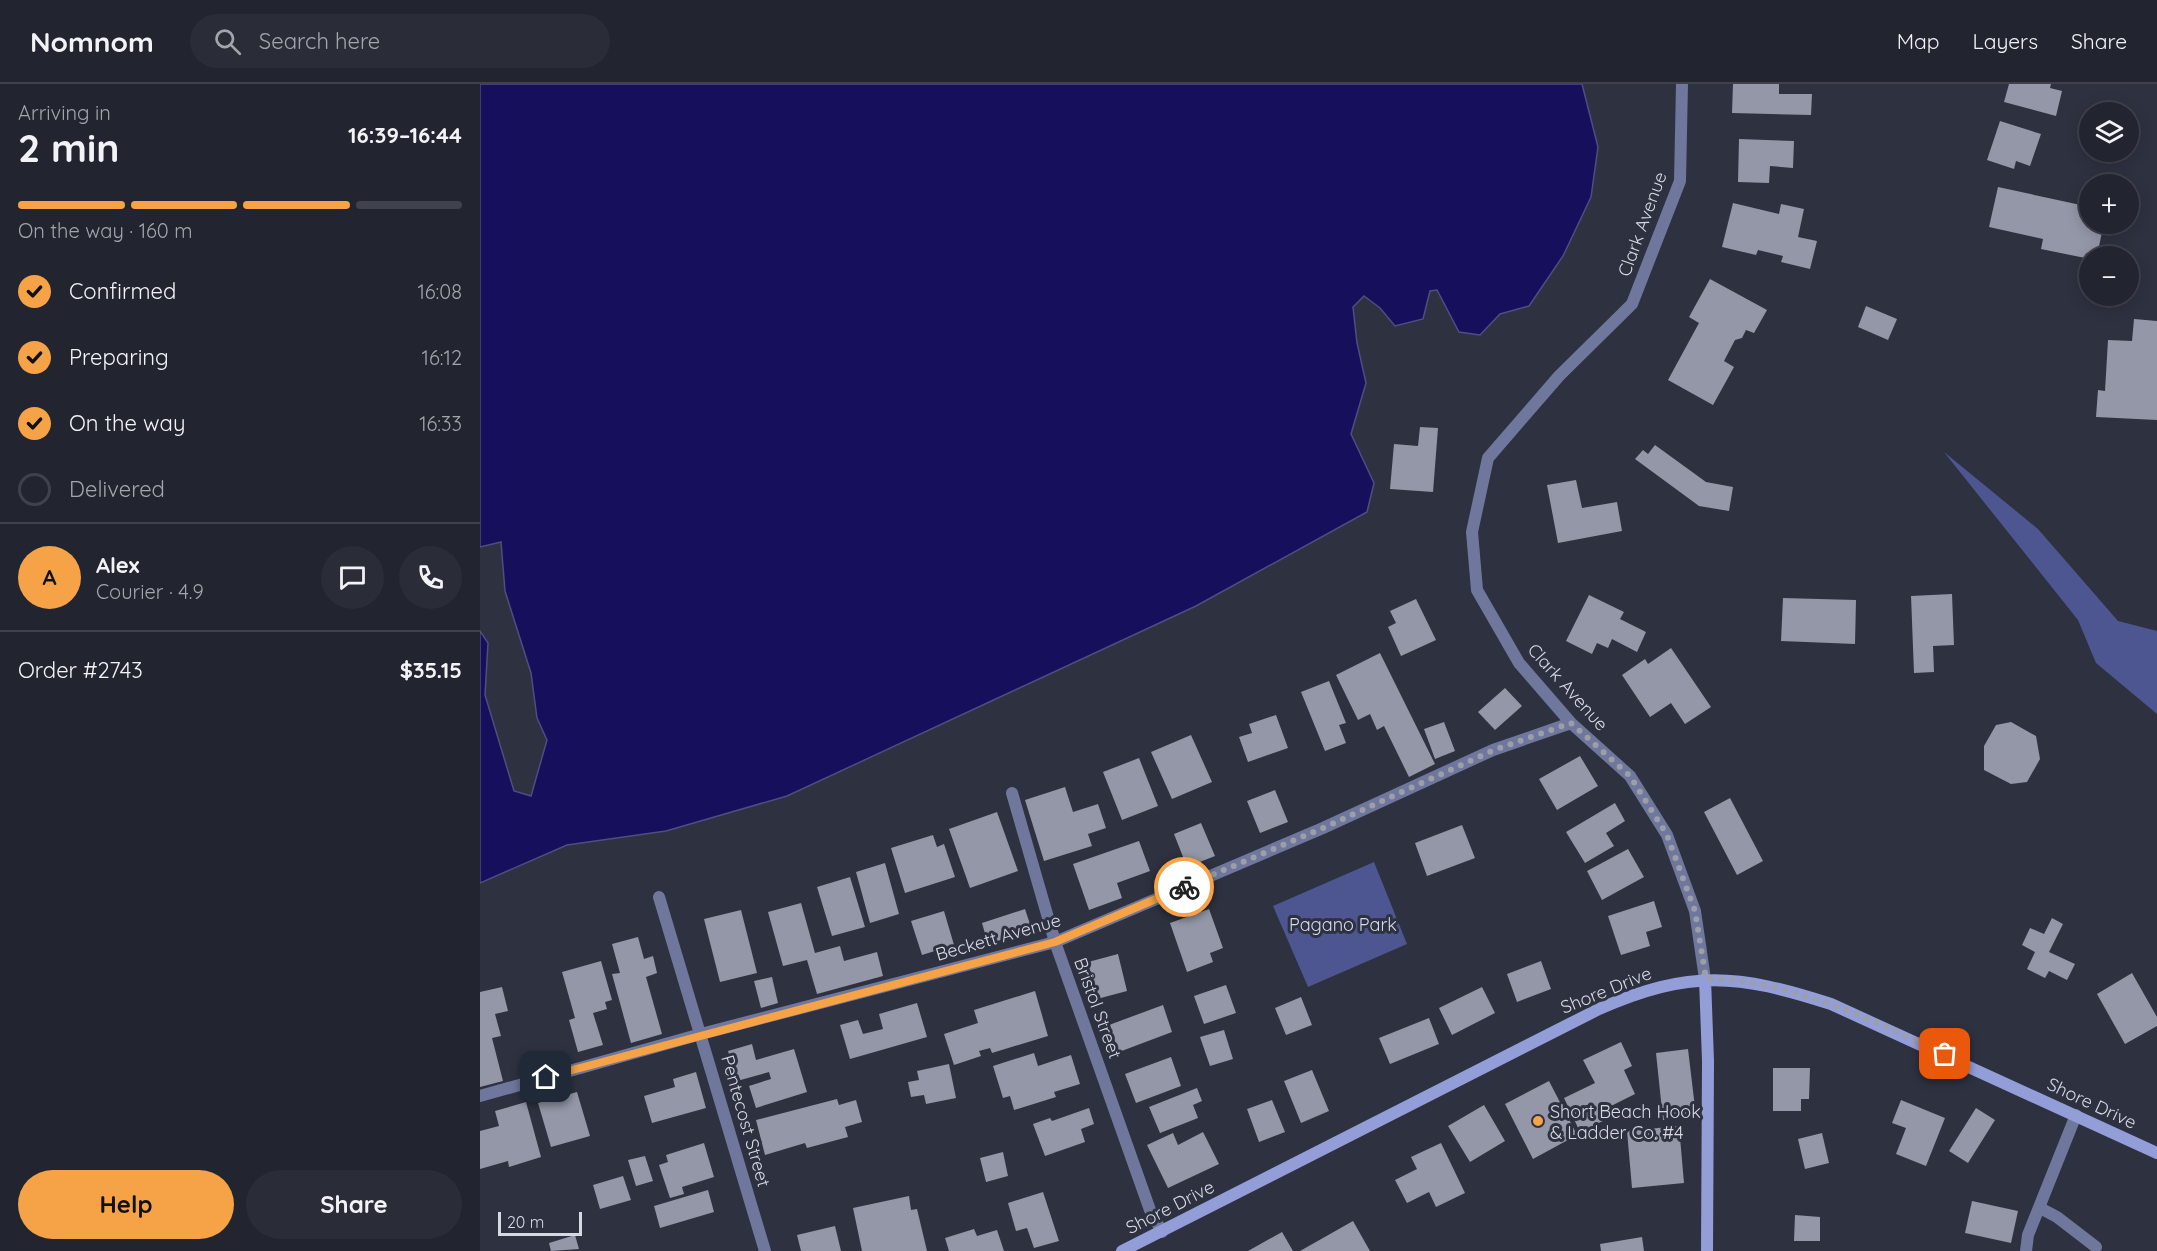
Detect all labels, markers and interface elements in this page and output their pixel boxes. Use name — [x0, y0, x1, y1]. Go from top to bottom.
search box — [190, 14, 610, 68]
text: Nomnom — [30, 24, 154, 59]
icon: search — [211, 25, 244, 58]
text: Search here — [259, 27, 380, 55]
text: Map — [1897, 28, 1940, 54]
text: Layers — [1973, 28, 2038, 54]
text: Share — [2071, 28, 2127, 54]
text: Arriving in — [18, 100, 111, 125]
map controls — [2079, 102, 2139, 306]
button: layers — [2079, 102, 2139, 162]
text: 16:39–16:44 — [348, 121, 462, 149]
text: 2 min — [18, 123, 120, 172]
street label: Clark Avenue — [1612, 168, 1672, 280]
button: + — [2079, 174, 2139, 234]
text: On the way · 160 m — [18, 218, 192, 243]
button: − — [2079, 246, 2139, 306]
icon: check — [18, 275, 51, 308]
text: Confirmed — [69, 277, 176, 305]
text: 16:08 — [417, 279, 462, 304]
icon: check — [18, 341, 51, 374]
text: Preparing — [69, 343, 169, 371]
text: 16:12 — [422, 345, 462, 370]
icon: check — [18, 407, 51, 440]
text: On the way — [69, 409, 185, 437]
text: 16:33 — [419, 411, 462, 436]
text: Delivered — [69, 475, 165, 503]
button: chat — [321, 546, 384, 609]
button: phone — [399, 546, 462, 609]
text: Alex — [96, 551, 139, 579]
text: A — [42, 563, 57, 591]
text: Courier · 4.9 — [96, 579, 204, 604]
street label: Clark Avenue — [1523, 638, 1613, 736]
text: Order #2743 — [18, 656, 143, 684]
text: $35.15 — [400, 656, 462, 684]
courier — [1154, 857, 1214, 917]
icon: bike — [1168, 871, 1201, 904]
street label: Beckett Avenue — [933, 908, 1063, 966]
park label: Pagano Park — [1289, 913, 1397, 936]
street label: Bristol Street — [1069, 954, 1127, 1062]
street label: Shore Drive — [1557, 961, 1655, 1019]
pin — [1919, 1028, 1970, 1079]
icon: bag — [1928, 1037, 1961, 1070]
pin — [520, 1051, 571, 1102]
street label: Pentecost Street — [716, 1052, 776, 1190]
icon: home — [529, 1060, 562, 1093]
street label: Shore Drive — [2044, 1072, 2140, 1134]
place label: Short Beach Hook & Ladder Co. #4 — [1550, 1100, 1701, 1144]
marker: Short Beach Hook & Ladder Co. #4 — [1531, 1114, 1545, 1128]
button: Help — [18, 1170, 234, 1239]
button: Share — [246, 1170, 462, 1239]
street label: Shore Drive — [1122, 1175, 1218, 1239]
scale bar — [498, 1209, 582, 1236]
text: 20 m — [507, 1212, 544, 1232]

